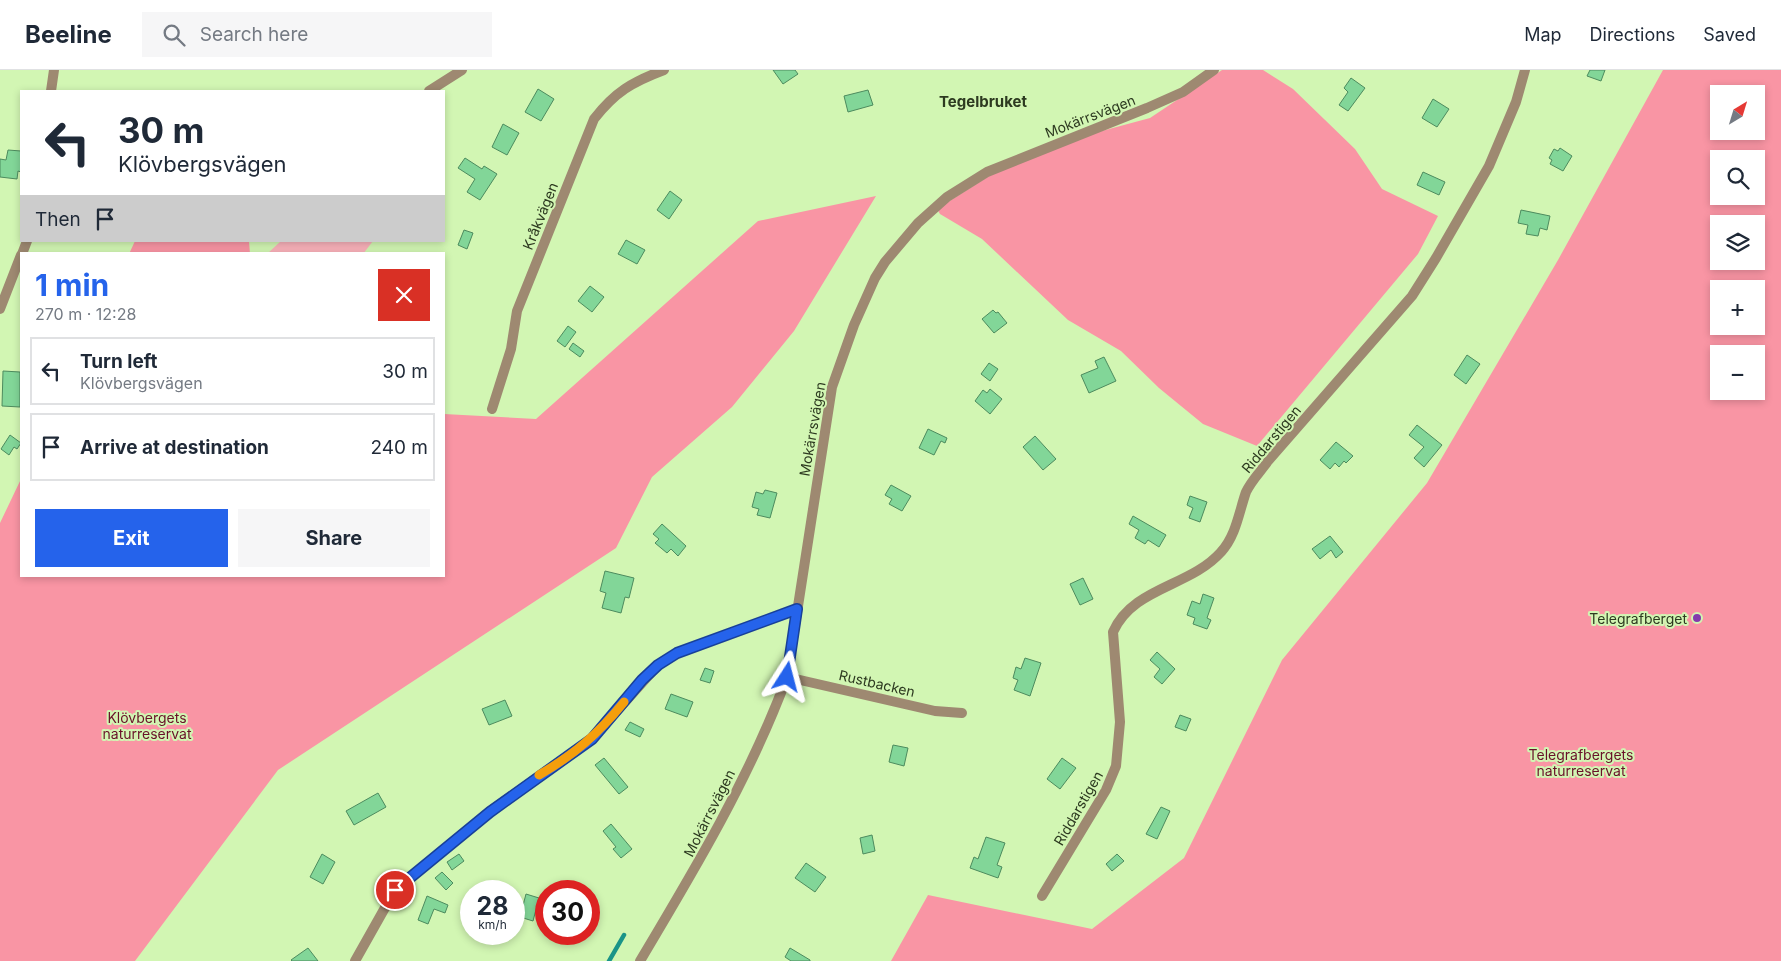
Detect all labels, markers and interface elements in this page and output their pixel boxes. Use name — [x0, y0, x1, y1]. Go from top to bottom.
search box — [142, 12, 492, 57]
text: Beeline — [25, 20, 112, 49]
icon: search — [160, 21, 188, 49]
text: Search here — [200, 23, 308, 46]
text: Map — [1524, 24, 1562, 45]
text: Directions — [1590, 24, 1675, 45]
text: Saved — [1703, 24, 1756, 45]
north arrow — [1710, 85, 1765, 140]
map controls — [1710, 85, 1765, 400]
street label: Mokärrsvägen — [1042, 91, 1138, 141]
district label: Tegelbruket — [939, 92, 1027, 111]
text: 30 m — [118, 109, 204, 151]
icon: left — [35, 110, 100, 175]
button: search — [1710, 150, 1765, 205]
text: Klövbergsvägen — [118, 151, 287, 177]
street label: Kråkvägen — [519, 180, 561, 252]
icon: arrive — [91, 205, 119, 233]
text: Then — [35, 208, 81, 231]
button: layers — [1710, 215, 1765, 270]
text: 1 min — [35, 267, 109, 303]
button: close — [378, 269, 430, 321]
button: + — [1710, 280, 1765, 335]
text: 270 m · 12:28 — [35, 304, 136, 324]
button: − — [1710, 345, 1765, 400]
text: Turn left — [80, 350, 158, 373]
icon: left — [37, 357, 65, 385]
text: 30 m — [382, 360, 428, 383]
text: Klövbergsvägen — [80, 373, 203, 393]
street label: Mokärrsvägen — [795, 381, 829, 477]
street label: Riddarstigen — [1238, 402, 1304, 476]
icon: arrive — [37, 433, 65, 461]
text: Arrive at destination — [80, 436, 269, 459]
text: 240 m — [370, 436, 428, 459]
button: Exit — [35, 509, 228, 567]
button: Share — [238, 509, 430, 567]
place label: Telegrafberget — [1589, 610, 1687, 627]
marker: Telegrafberget — [1691, 612, 1703, 624]
position arrow — [760, 650, 812, 702]
street label: Rustbacken — [837, 666, 917, 700]
park label: Klövbergets naturreservat — [103, 709, 192, 742]
park label: Telegrafbergets naturreservat — [1529, 746, 1633, 779]
street label: Mokärrsvägen — [680, 767, 738, 859]
street label: Riddarstigen — [1050, 768, 1106, 848]
pin — [374, 869, 416, 911]
icon: arrive — [381, 876, 409, 904]
speed limit sign: 30 — [535, 880, 600, 945]
text: 28 — [476, 891, 509, 921]
text: km/h — [478, 917, 507, 932]

